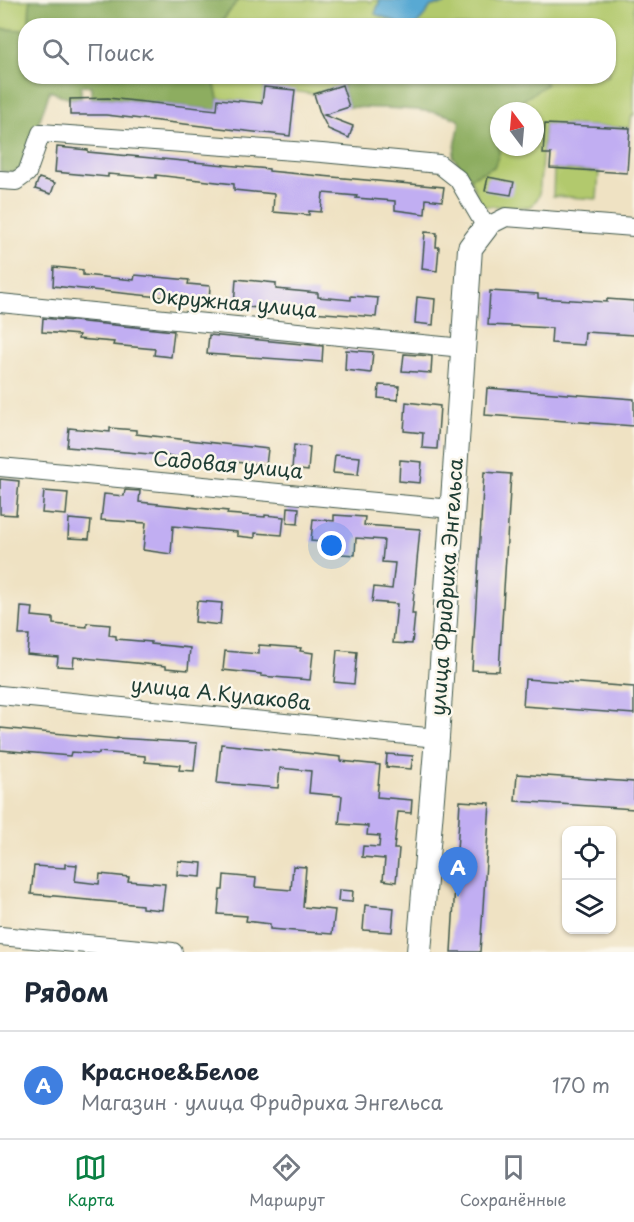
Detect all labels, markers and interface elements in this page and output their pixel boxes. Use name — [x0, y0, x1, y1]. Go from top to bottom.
search box — [18, 18, 616, 84]
icon: search — [39, 35, 72, 68]
text: Поиск — [87, 35, 154, 68]
north arrow — [490, 102, 544, 156]
street label: Окружная улица — [150, 280, 319, 324]
street label: Садовая улица — [152, 443, 305, 486]
street label: улица Фридриха Энгельса — [422, 457, 470, 717]
your location — [317, 531, 346, 560]
street label: улица А.Кулакова — [130, 669, 313, 717]
map controls — [562, 826, 616, 934]
button: locate — [562, 826, 616, 880]
pin: A — [438, 848, 478, 897]
button: layers — [562, 880, 616, 934]
text: Рядом — [24, 972, 109, 1011]
text: Красное&Белое — [81, 1054, 259, 1087]
text: A — [36, 1070, 51, 1100]
text: 170 m — [552, 1070, 610, 1100]
text: Магазин · улица Фридриха Энгельса — [81, 1087, 443, 1117]
tab: Карта — [67, 1151, 114, 1211]
tab: Маршрут — [249, 1151, 325, 1211]
tab: Сохранённые — [460, 1151, 567, 1211]

